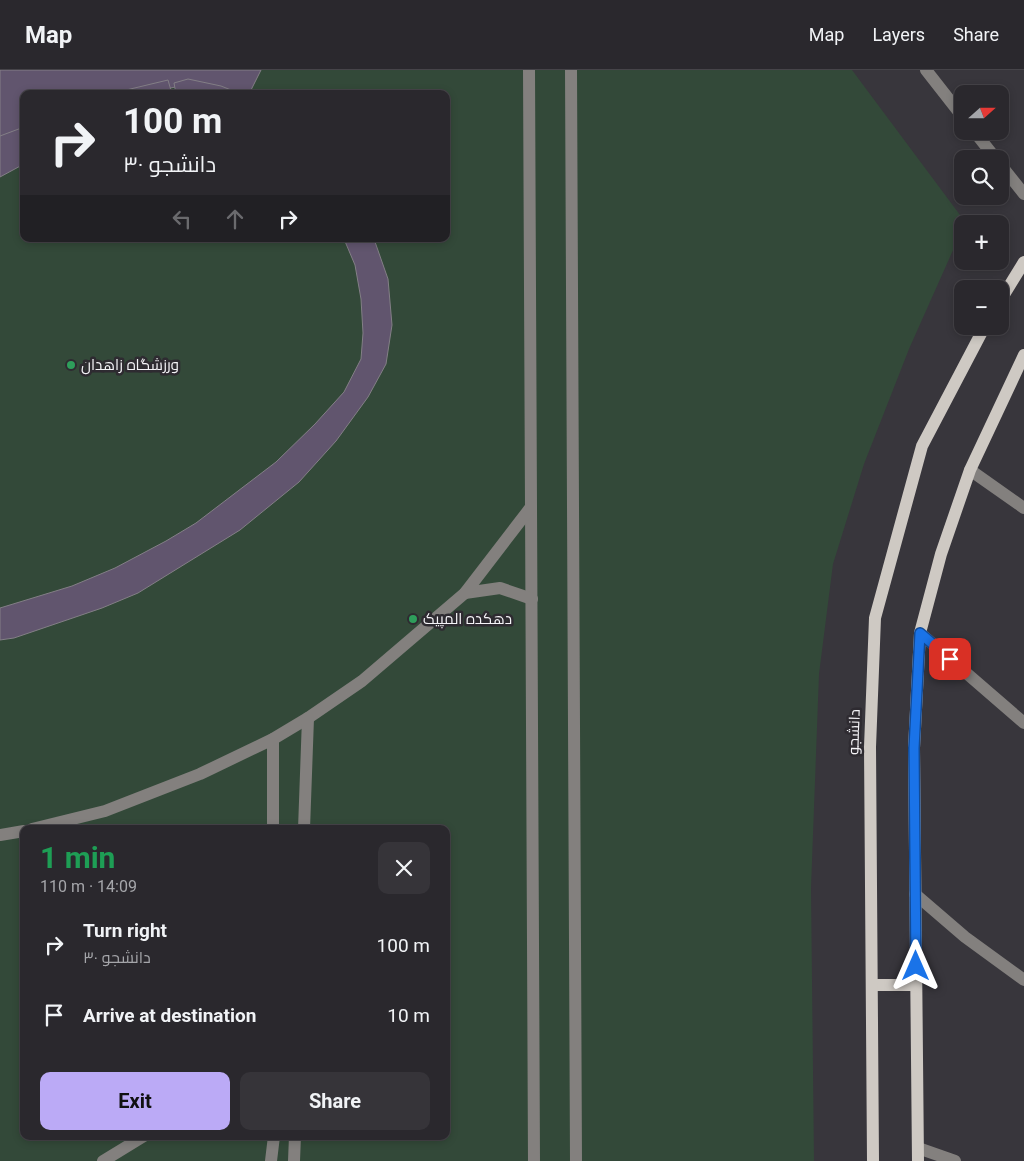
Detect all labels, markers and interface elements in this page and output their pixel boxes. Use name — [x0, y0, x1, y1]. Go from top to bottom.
text: Map — [25, 21, 72, 49]
text: Map — [809, 24, 844, 45]
text: Layers — [872, 24, 925, 45]
text: Share — [953, 24, 999, 45]
north arrow — [954, 85, 1009, 140]
map controls — [954, 85, 1009, 335]
text: 100 m — [123, 101, 222, 142]
icon: right — [40, 110, 105, 175]
button: search — [954, 150, 1009, 205]
text: دانشجو ۳۰ — [123, 152, 216, 177]
icon: left — [168, 205, 196, 233]
icon: ahead — [221, 205, 249, 233]
icon: right — [274, 205, 302, 233]
button: + — [954, 215, 1009, 270]
button: − — [954, 280, 1009, 335]
place label: ورزشگاه زاهدان — [81, 356, 179, 375]
marker: ورزشگاه زاهدان — [65, 359, 77, 371]
place label: دهکده المپیک — [423, 610, 512, 629]
marker: دهکده المپیک — [407, 613, 419, 625]
pin — [929, 638, 971, 680]
icon: arrive — [936, 645, 964, 673]
street label: دانشجو — [844, 709, 864, 755]
text: 1 min — [40, 840, 115, 875]
button: close — [378, 842, 430, 894]
text: 110 m · 14:09 — [40, 877, 137, 896]
text: Turn right — [83, 919, 167, 942]
icon: right — [40, 931, 68, 959]
text: 100 m — [377, 934, 430, 957]
position arrow — [889, 939, 941, 991]
text: دانشجو ۳۰ — [83, 948, 151, 967]
icon: arrive — [40, 1001, 68, 1029]
text: Arrive at destination — [83, 1004, 256, 1027]
text: 10 m — [387, 1004, 430, 1027]
button: Exit — [40, 1072, 230, 1130]
button: Share — [240, 1072, 430, 1130]

